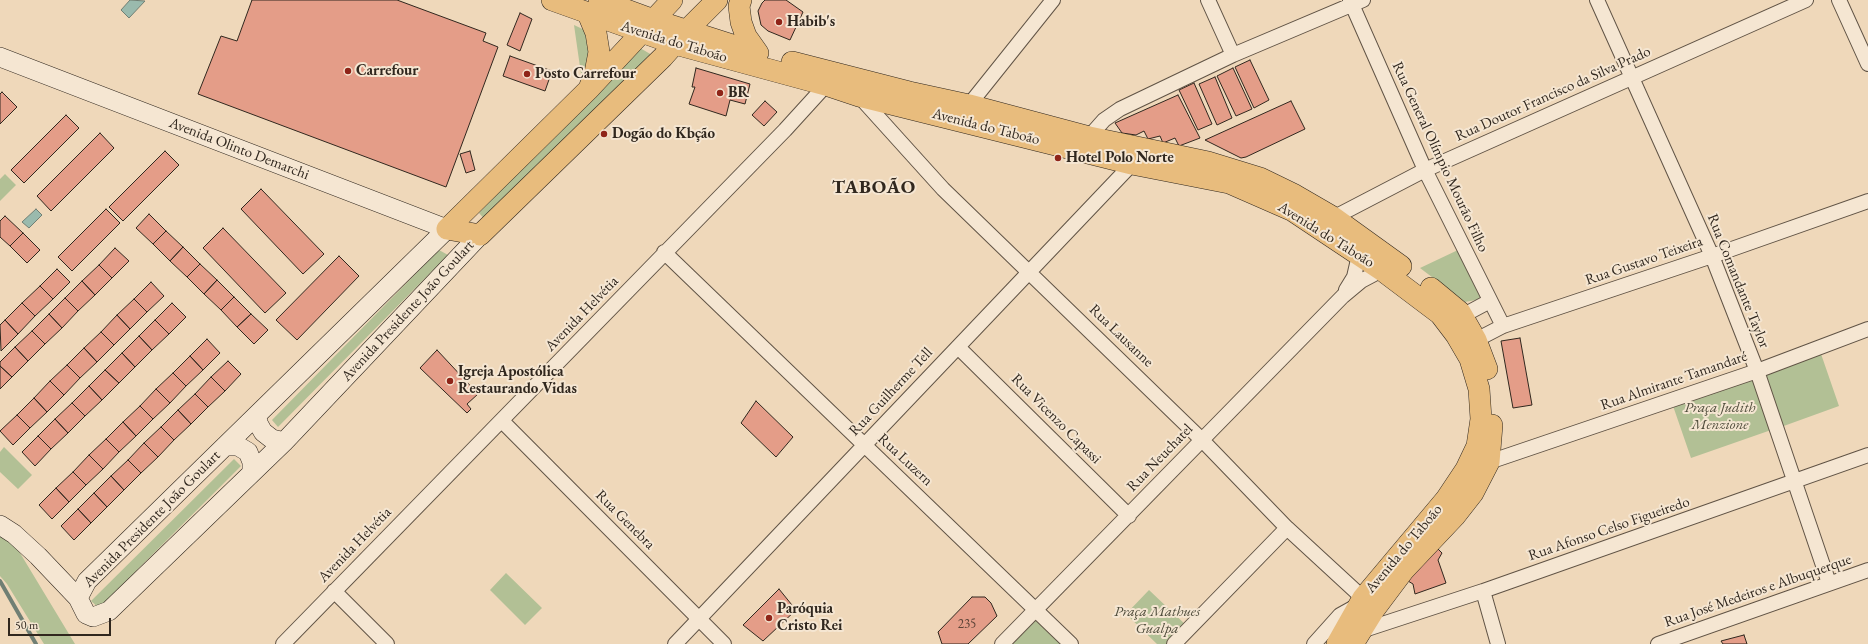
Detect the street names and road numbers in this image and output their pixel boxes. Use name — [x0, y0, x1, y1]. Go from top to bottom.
street label: Avenida do Taboão — [619, 17, 729, 67]
street label: Rua Doutor Francisco da Silva Prado — [1452, 43, 1654, 145]
street label: Rua General Olímpio Mourão Filho — [1388, 59, 1492, 255]
street label: Avenida do Taboão — [930, 105, 1042, 149]
street label: Avenida Olinto Demarchi — [166, 114, 312, 184]
street label: Avenida do Taboão — [1274, 198, 1378, 272]
street label: Rua Comandante Taylor — [1703, 211, 1773, 351]
street label: Rua Gustavo Teixeira — [1583, 232, 1705, 290]
street label: Avenida Presidente João Goulart — [338, 237, 478, 385]
street label: Avenida Helvétia — [542, 273, 622, 355]
street label: Rua Lausanne — [1085, 301, 1157, 371]
street label: Rua Guilherme Tell — [845, 344, 937, 440]
street label: Rua Almirante Tamandaré — [1598, 347, 1750, 415]
street label: Rua Vicenzo Capassi — [1007, 370, 1105, 468]
street label: Rua Neuchatel — [1123, 420, 1197, 496]
street label: Rua Luzern — [874, 430, 936, 490]
street label: Avenida Presidente João Goulart — [80, 447, 224, 591]
street label: Rua Genebra — [591, 486, 659, 554]
street label: Rua Afonso Celso Figueiredo — [1526, 493, 1692, 565]
street label: Avenida do Taboão — [1362, 501, 1446, 597]
street label: Avenida Helvétia — [315, 504, 395, 586]
street label: Rua José Medeiros e Albuquerque — [1662, 550, 1854, 632]

